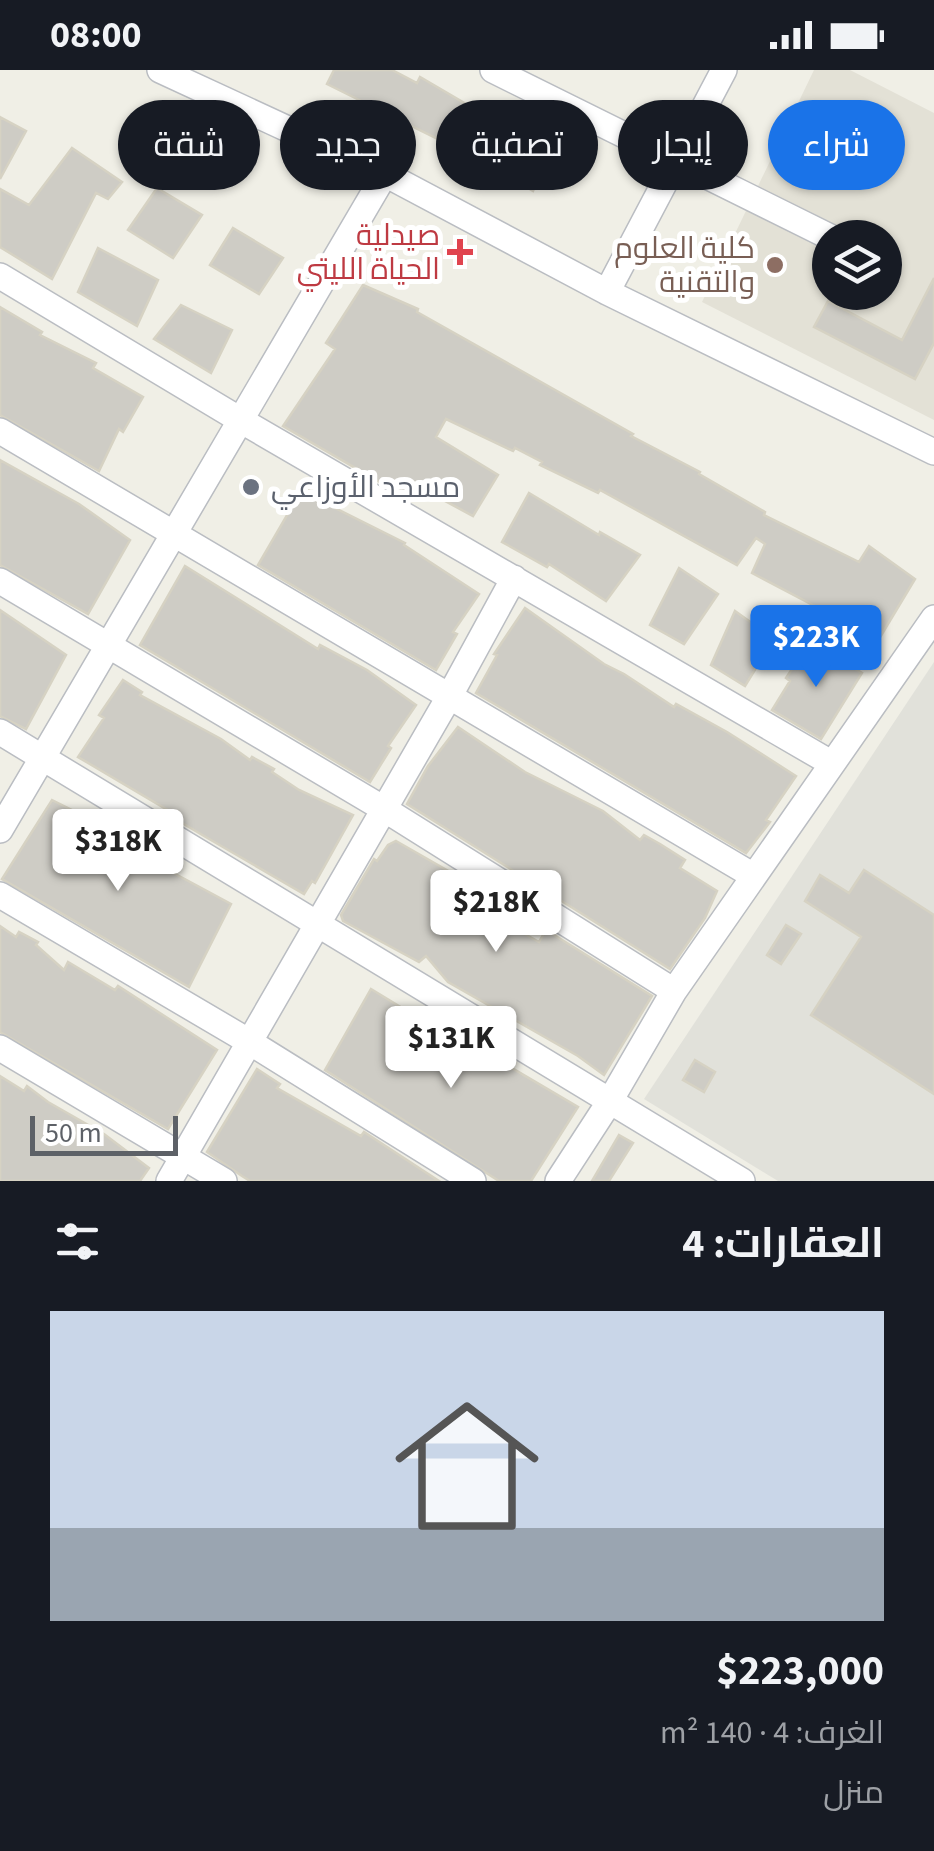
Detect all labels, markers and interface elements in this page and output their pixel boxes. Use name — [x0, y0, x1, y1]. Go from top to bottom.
text: 08:00 — [50, 8, 142, 62]
chip: شقة — [118, 100, 260, 190]
chip: جديد — [280, 100, 416, 190]
chip: تصفية — [436, 100, 598, 190]
chip: إيجار — [618, 100, 748, 190]
chip: شراء — [768, 100, 905, 190]
place label: صيدلية الحياة الليتي — [297, 214, 440, 292]
map controls — [812, 220, 902, 310]
button: layers — [812, 220, 902, 310]
place label: كلية العلوم والتقنية — [614, 227, 755, 304]
marker: صيدلية الحياة الليتي — [449, 241, 471, 263]
marker: كلية العلوم والتقنية — [764, 254, 786, 276]
place label: مسجد الأوزاعي — [271, 466, 460, 510]
marker: مسجد الأوزاعي — [240, 476, 262, 498]
pin: $223K — [746, 605, 886, 690]
text: $223K — [772, 614, 860, 660]
pin: $318K — [48, 809, 188, 894]
text: $318K — [74, 818, 162, 864]
pin: $218K — [426, 870, 566, 955]
text: $218K — [452, 879, 540, 925]
pin: $131K — [381, 1006, 521, 1091]
text: $131K — [407, 1015, 495, 1061]
scale bar — [30, 1111, 178, 1156]
text: 50 m — [45, 1113, 102, 1153]
icon: filters — [50, 1214, 105, 1269]
text: العقارات: 4 — [682, 1214, 884, 1274]
icon: home — [377, 1376, 557, 1556]
text: $223,000 — [716, 1641, 884, 1701]
text: الغرف: 4 · 140 m² — [660, 1710, 884, 1756]
text: منزل — [823, 1770, 884, 1816]

